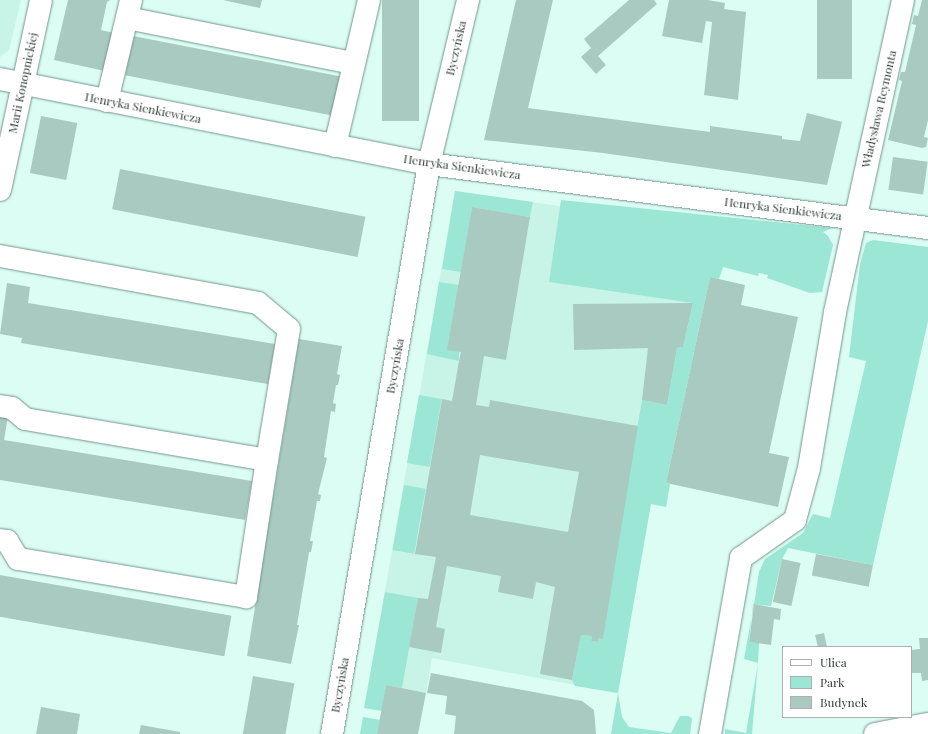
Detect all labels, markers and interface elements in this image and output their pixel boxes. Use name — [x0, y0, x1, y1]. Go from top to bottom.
street label: Byczyńska — [443, 19, 469, 77]
street label: Marii Konopnickiej — [5, 31, 41, 135]
street label: Władysława Reymonta — [858, 49, 900, 169]
street label: Henryka Sienkiewicza — [84, 90, 202, 126]
street label: Henryka Sienkiewicza — [402, 152, 522, 182]
street label: Henryka Sienkiewicza — [723, 195, 843, 223]
street label: Byczyńska — [383, 337, 407, 395]
legend — [782, 646, 912, 718]
text: Ulica — [820, 654, 847, 670]
street label: Byczyńska — [328, 656, 352, 714]
text: Park — [820, 674, 845, 690]
text: Budynek — [820, 694, 867, 710]

